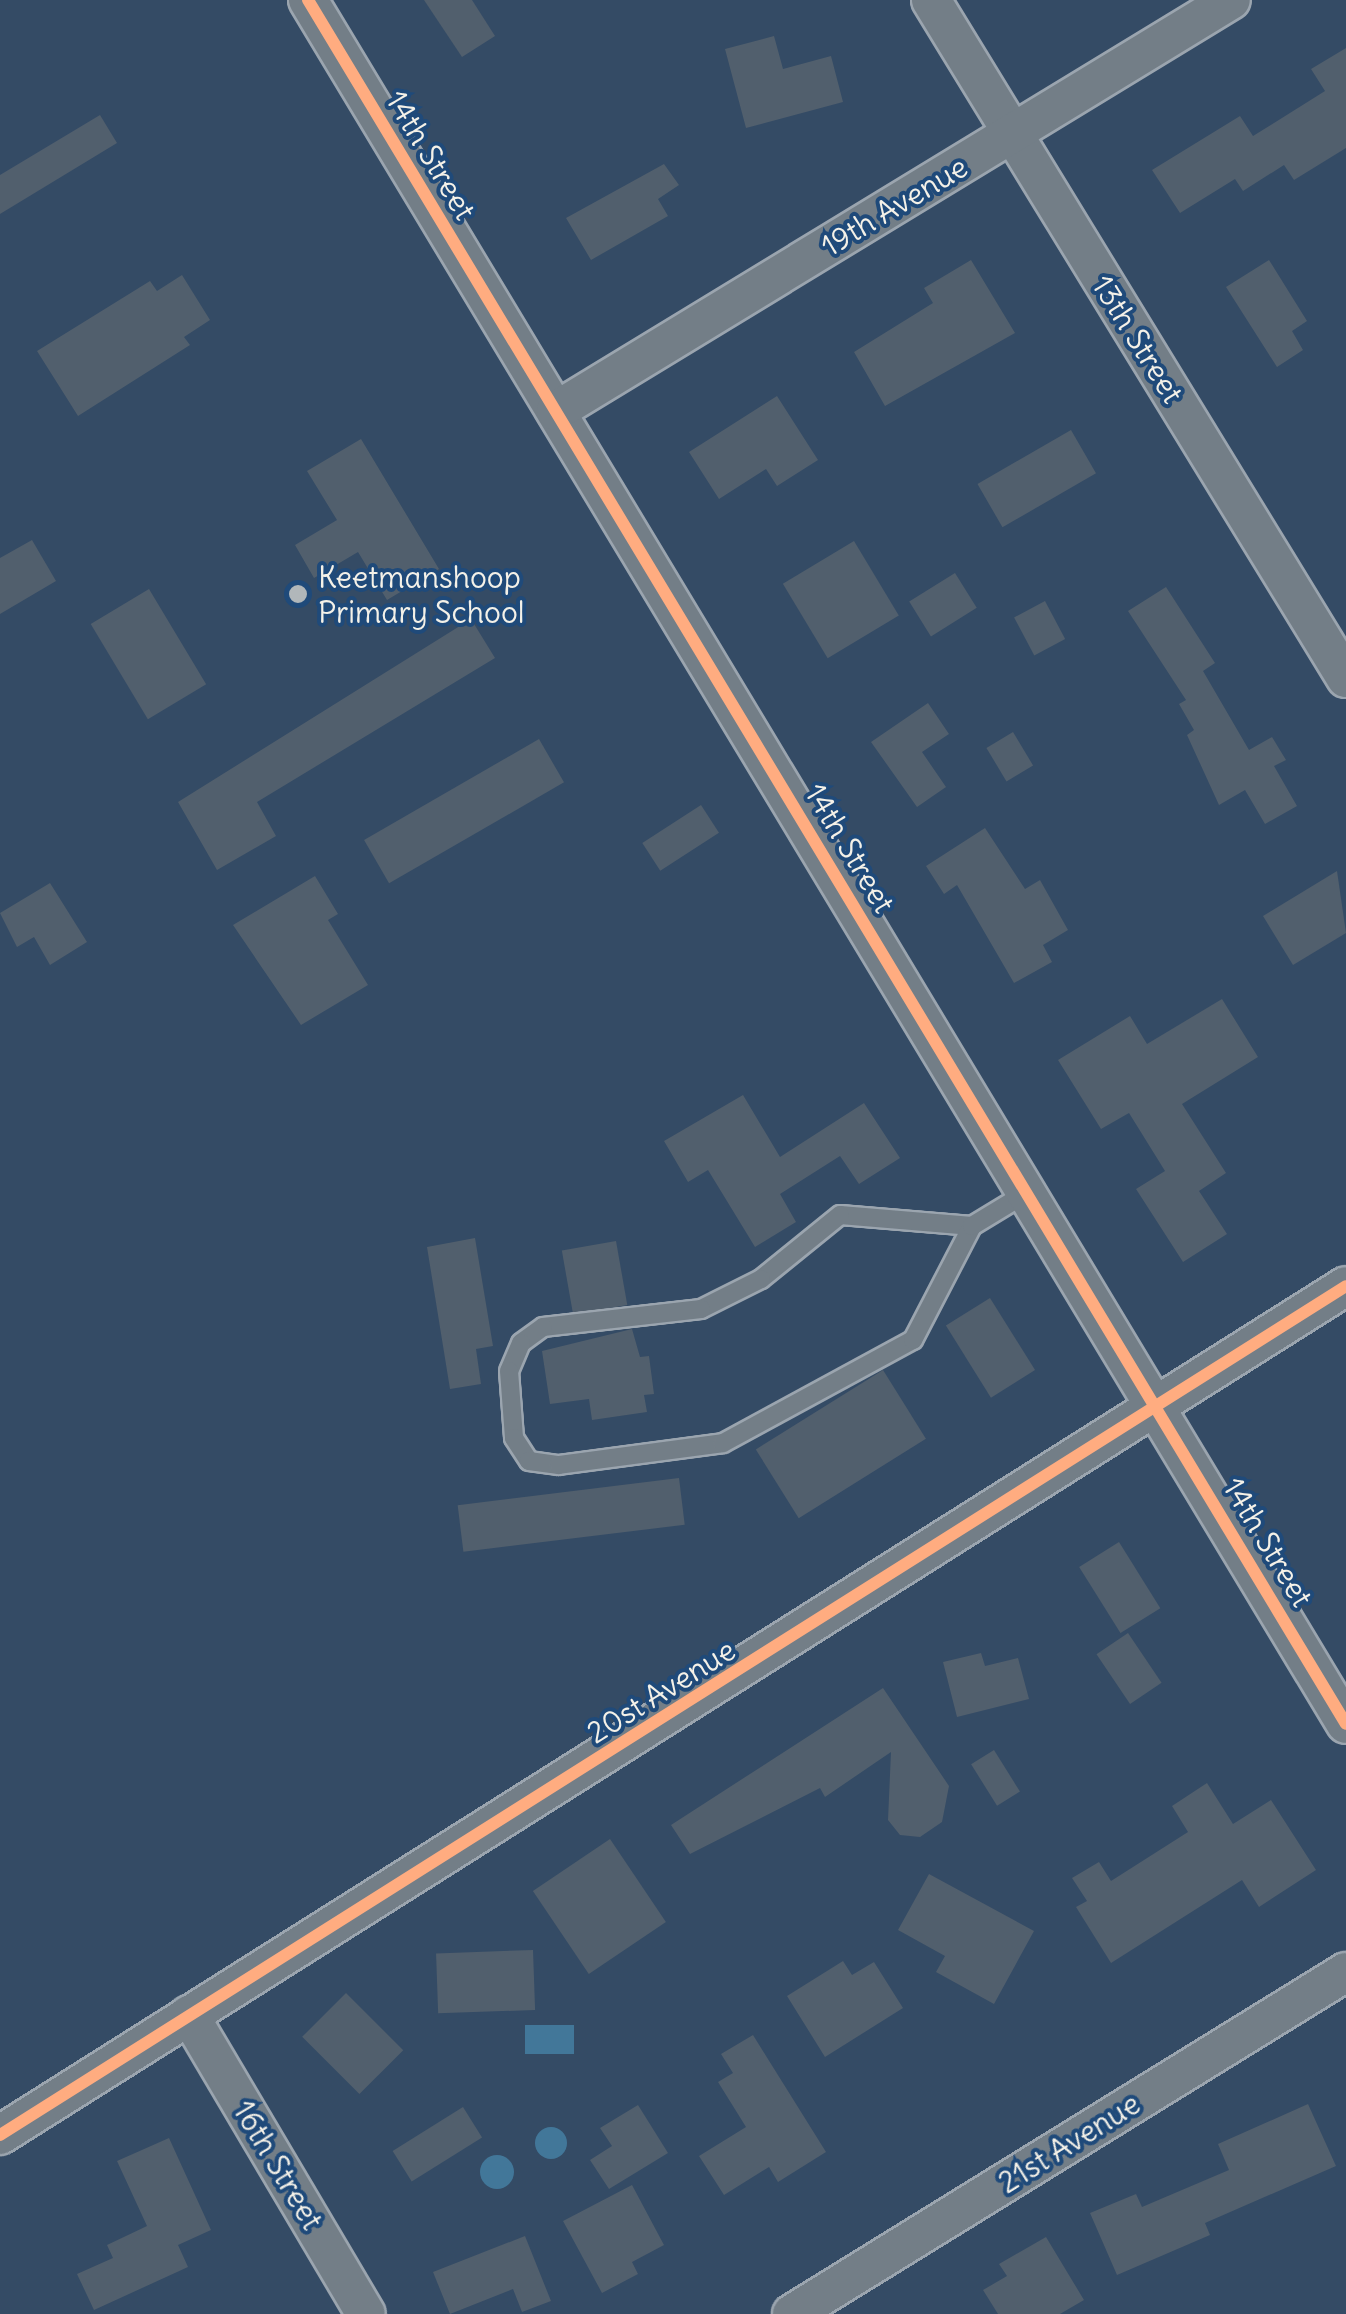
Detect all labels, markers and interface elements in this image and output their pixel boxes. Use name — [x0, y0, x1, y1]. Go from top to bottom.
street label: 14th Street — [379, 84, 483, 226]
street label: 19th Avenue — [814, 148, 974, 264]
street label: 13th Street — [1085, 269, 1191, 409]
place label: Keetmanshoop Primary School — [318, 559, 525, 630]
marker: Keetmanshoop Primary School — [287, 583, 309, 605]
street label: 14th Street — [798, 777, 902, 919]
street label: 14th Street — [1216, 1471, 1320, 1613]
street label: 20st Avenue — [580, 1631, 742, 1751]
street label: 21st Avenue — [992, 2085, 1146, 2201]
street label: 16th Street — [226, 2094, 330, 2236]

